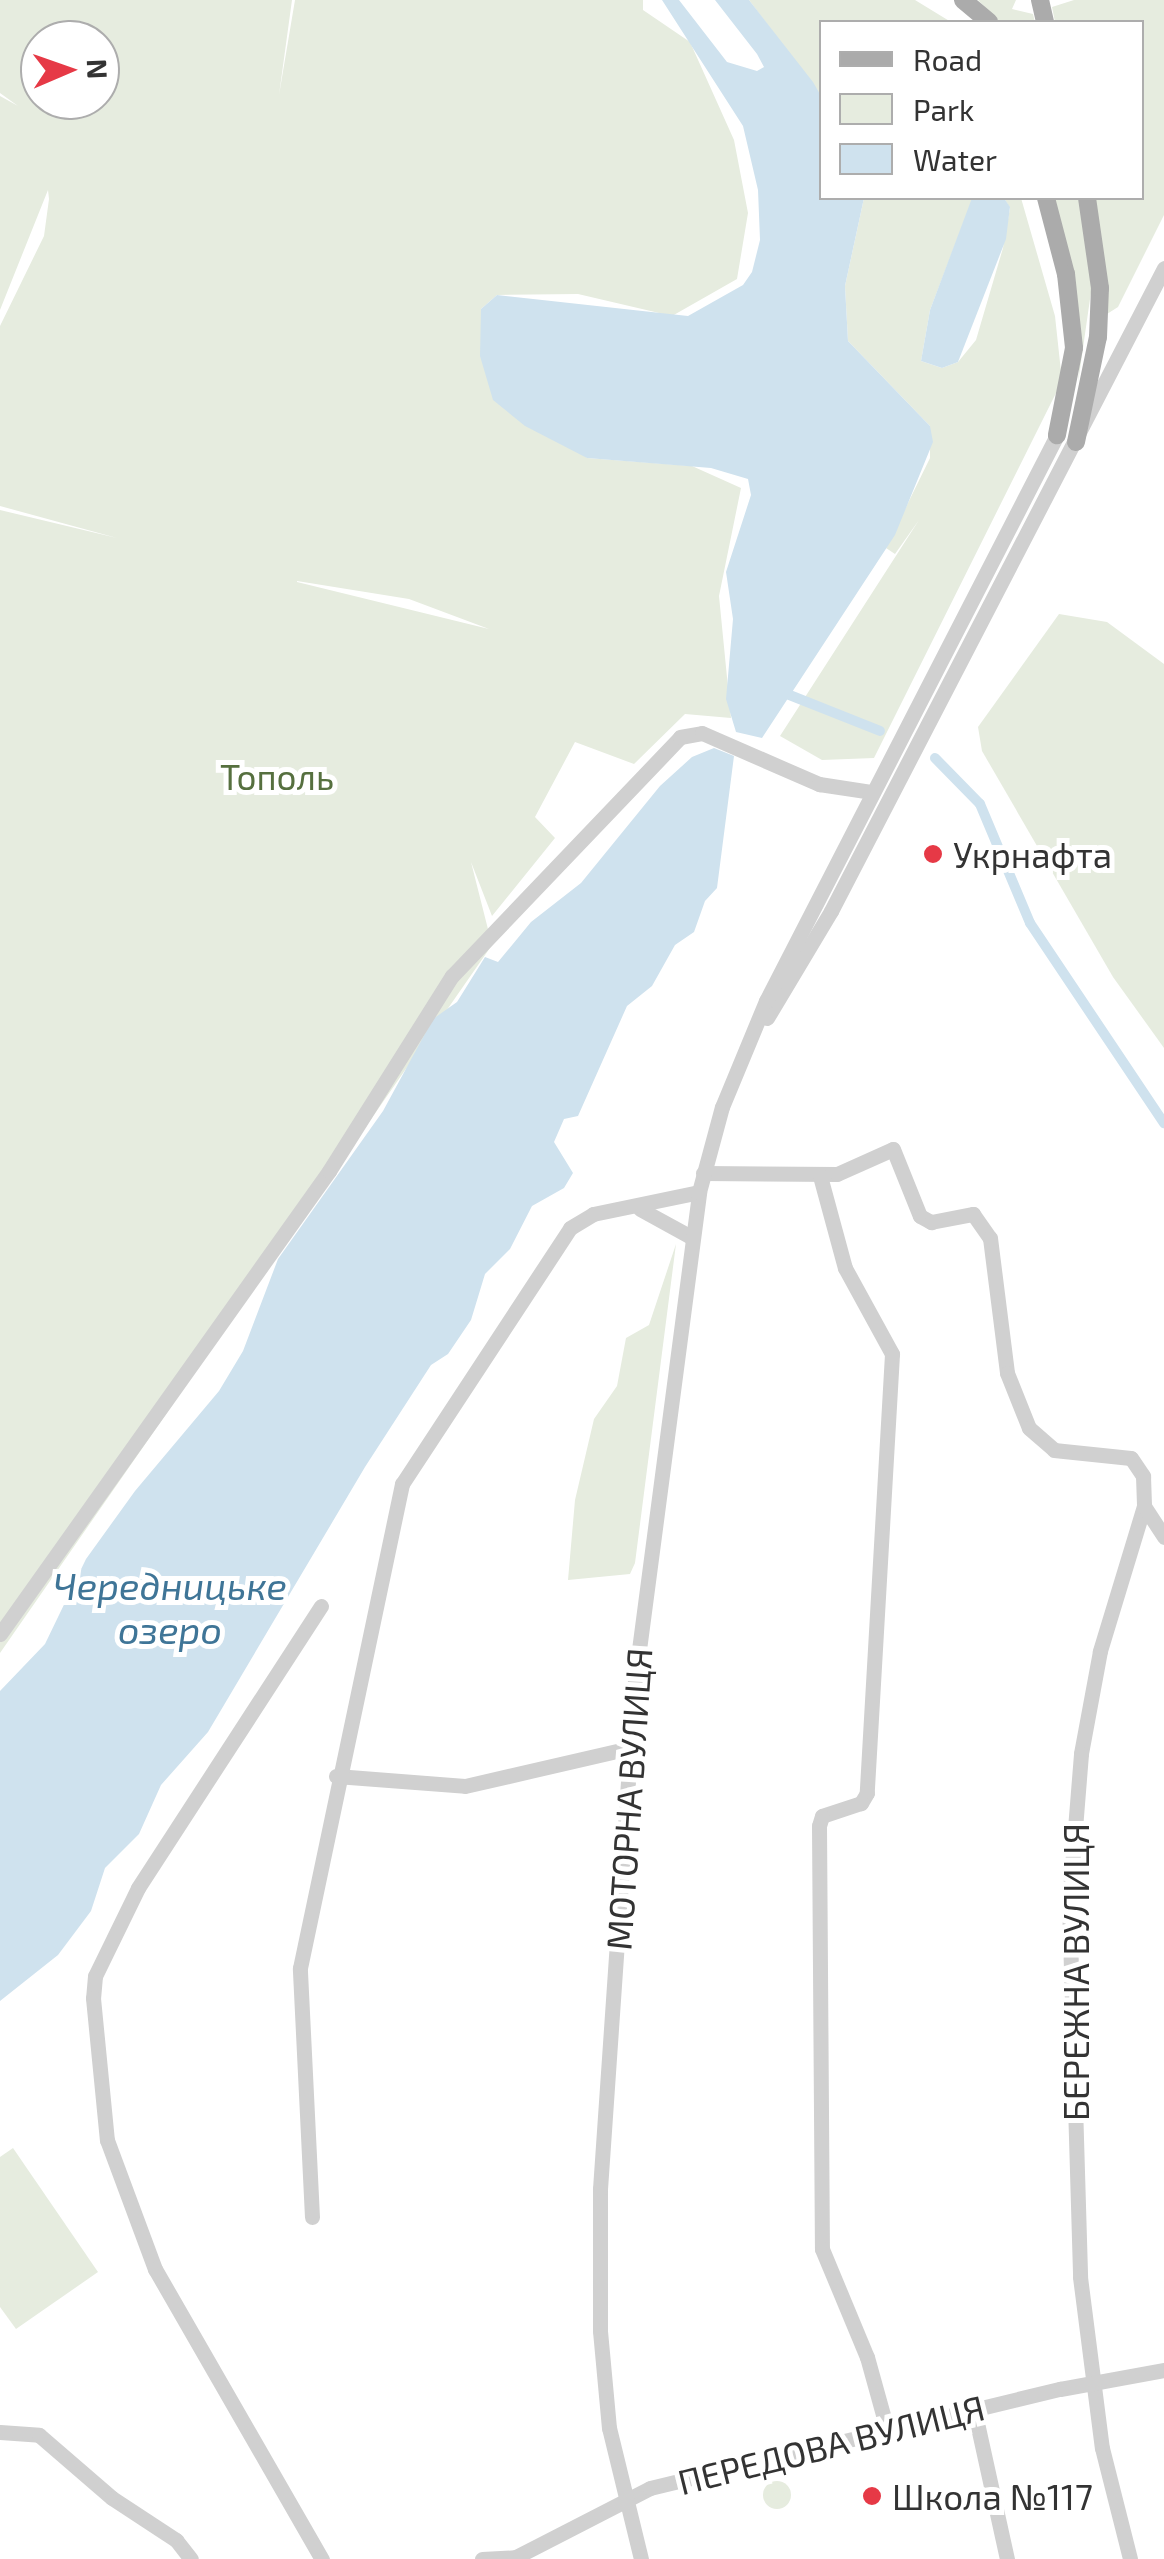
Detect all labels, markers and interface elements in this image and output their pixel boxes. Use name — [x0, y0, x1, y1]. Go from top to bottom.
north arrow — [20, 20, 120, 120]
legend — [819, 20, 1144, 200]
text: Road — [913, 41, 982, 77]
text: N — [81, 58, 115, 80]
text: Park — [913, 91, 974, 127]
text: Water — [913, 141, 997, 177]
park label: Тополь — [220, 755, 334, 797]
place label: Укрнафта — [953, 833, 1112, 875]
marker: Укрнафта — [922, 843, 944, 865]
water label: Чередницьке озеро — [53, 1563, 287, 1652]
street label: МОТОРНА ВУЛИЦЯ — [596, 1646, 660, 1952]
street label: БЕРЕЖНА ВУЛИЦЯ — [1054, 1823, 1096, 2121]
street label: ПЕРЕДОВА ВУЛИЦЯ — [673, 2386, 989, 2502]
place label: Школа №117 — [892, 2475, 1093, 2517]
marker: Школа №117 — [861, 2485, 883, 2507]

